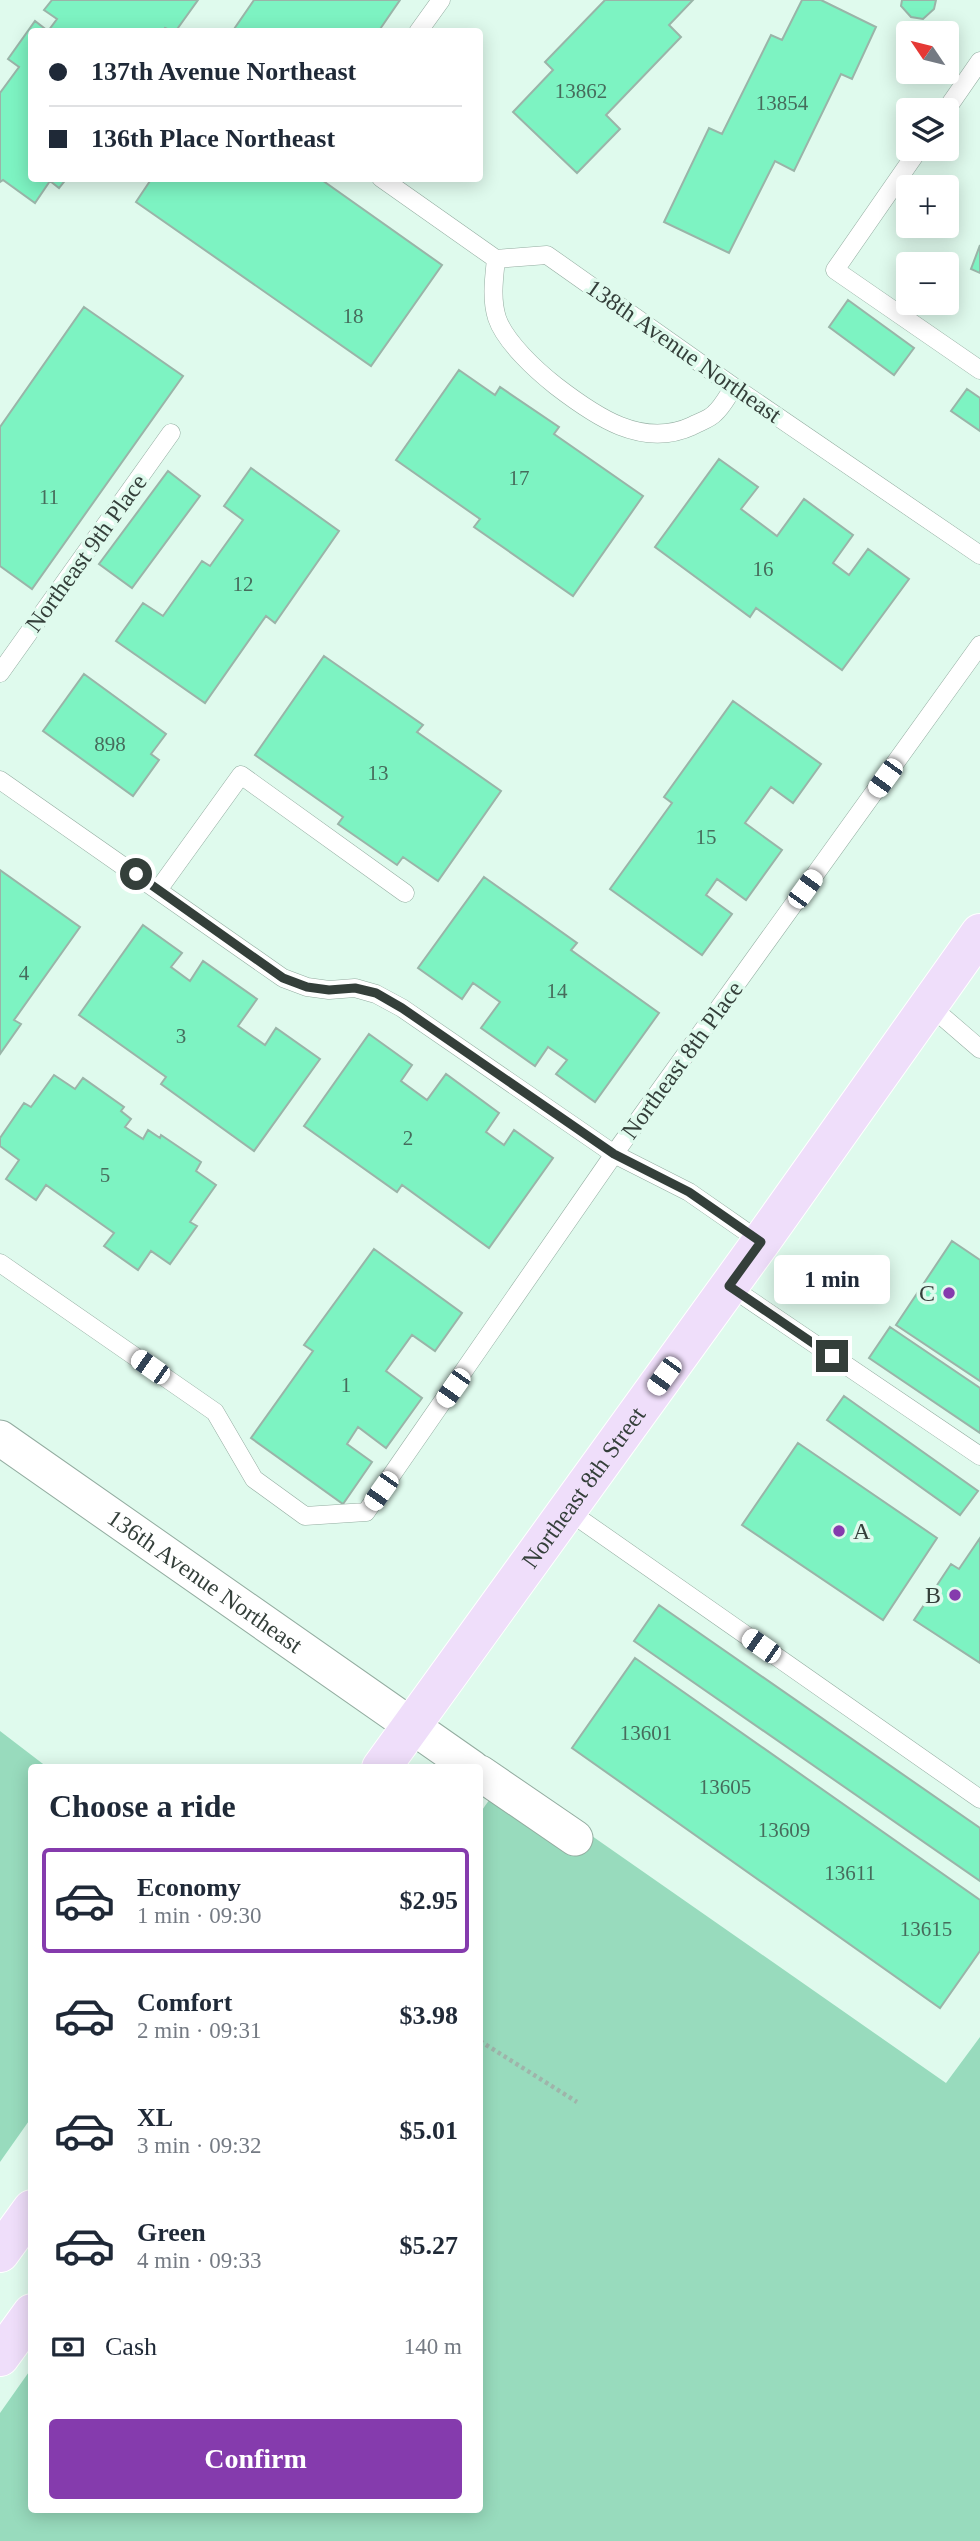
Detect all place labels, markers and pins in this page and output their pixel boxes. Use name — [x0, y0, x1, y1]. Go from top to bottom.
place label: C — [919, 1280, 935, 1306]
marker: C — [941, 1285, 957, 1301]
place label: A — [853, 1518, 871, 1544]
marker: A — [831, 1523, 847, 1539]
place label: B — [925, 1582, 941, 1608]
marker: B — [947, 1587, 963, 1603]

